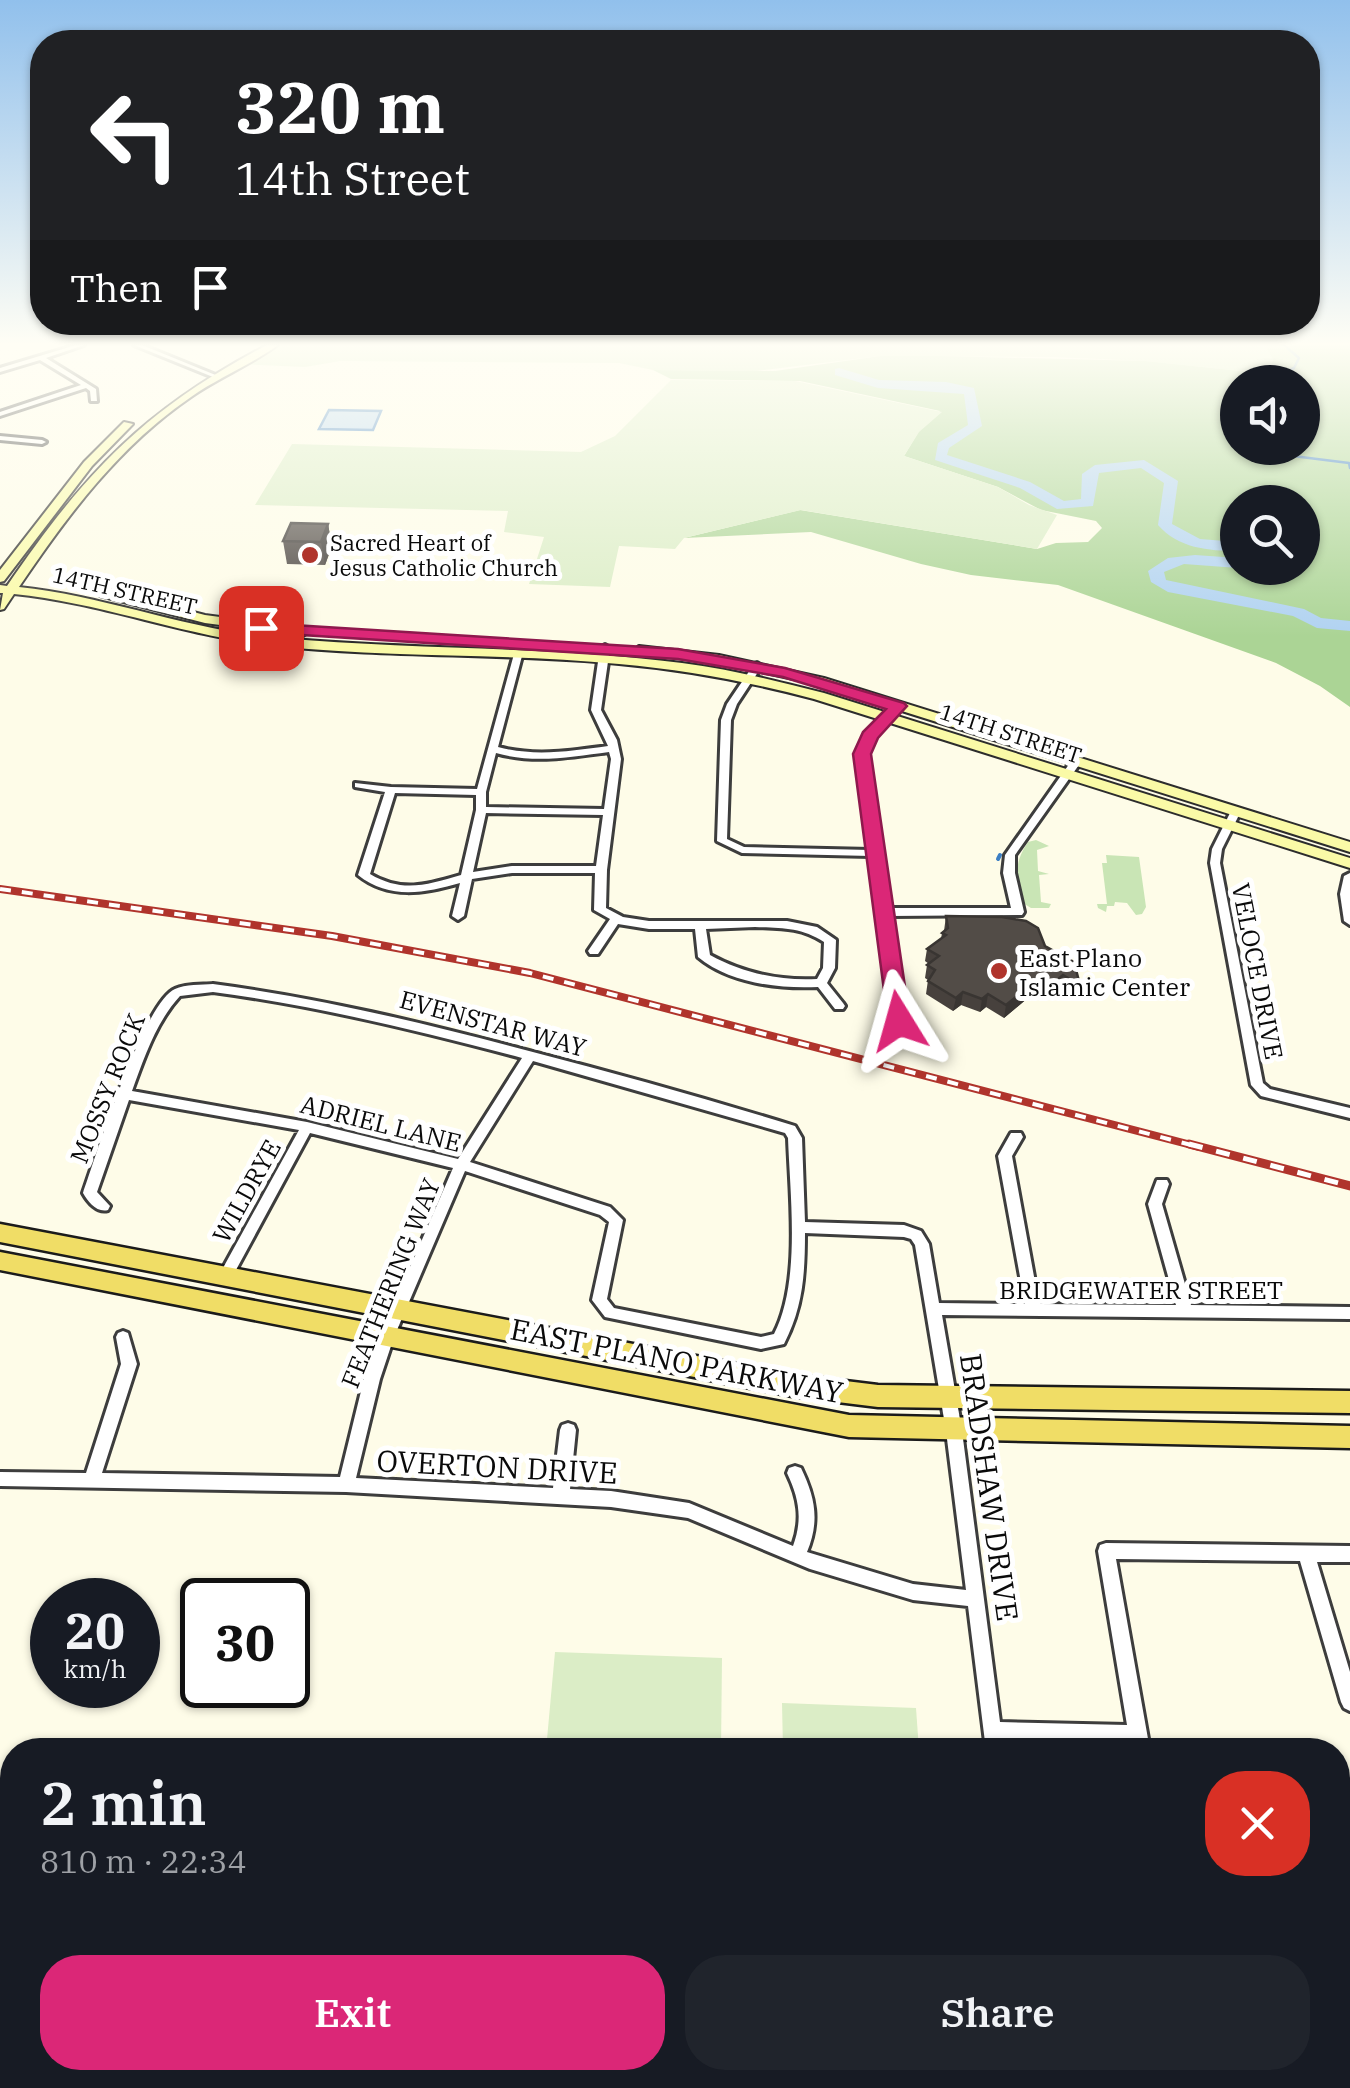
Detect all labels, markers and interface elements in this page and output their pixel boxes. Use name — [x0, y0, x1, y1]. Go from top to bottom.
text: 320 m — [235, 61, 445, 152]
icon: left — [70, 70, 200, 200]
text: 14th Street — [235, 149, 470, 207]
icon: arrive — [183, 260, 238, 315]
text: Then — [70, 263, 163, 312]
map controls — [1220, 365, 1320, 585]
button: sound — [1220, 365, 1320, 465]
button: search — [1220, 485, 1320, 585]
place label: Sacred Heart of Jesus Catholic Church — [330, 528, 558, 582]
marker: Sacred Heart of Jesus Catholic Church — [299, 544, 321, 566]
street label: 14TH STREET — [50, 559, 200, 621]
pin — [219, 586, 304, 671]
icon: arrive — [234, 601, 289, 656]
street label: 14TH STREET — [936, 696, 1086, 770]
street label: VELOCE DRIVE — [1225, 880, 1291, 1062]
place label: East Plano Islamic Center — [1019, 941, 1190, 1003]
marker: East Plano Islamic Center — [988, 960, 1010, 982]
position arrow — [847, 969, 951, 1073]
street label: EVENSTAR WAY — [396, 982, 590, 1064]
street label: MOSSY ROCK — [62, 1008, 152, 1168]
street label: ADRIEL LANE — [297, 1087, 465, 1159]
street label: WILDRYE — [204, 1134, 288, 1248]
street label: FEATHERING WAY — [333, 1173, 447, 1393]
street label: BRIDGEWATER STREET — [999, 1273, 1283, 1306]
street label: EAST PLANO PARKWAY — [507, 1309, 847, 1411]
street label: BRADSHAW DRIVE — [952, 1351, 1028, 1623]
street label: OVERTON DRIVE — [375, 1440, 619, 1492]
speed limit sign: 30 — [180, 1578, 310, 1708]
text: 20 — [65, 1598, 125, 1663]
text: km/h — [63, 1652, 127, 1685]
text: 2 min — [40, 1763, 207, 1842]
button: close — [1205, 1771, 1310, 1876]
text: 810 m · 22:34 — [40, 1840, 247, 1882]
button: Exit — [40, 1955, 665, 2070]
button: Share — [685, 1955, 1310, 2070]

